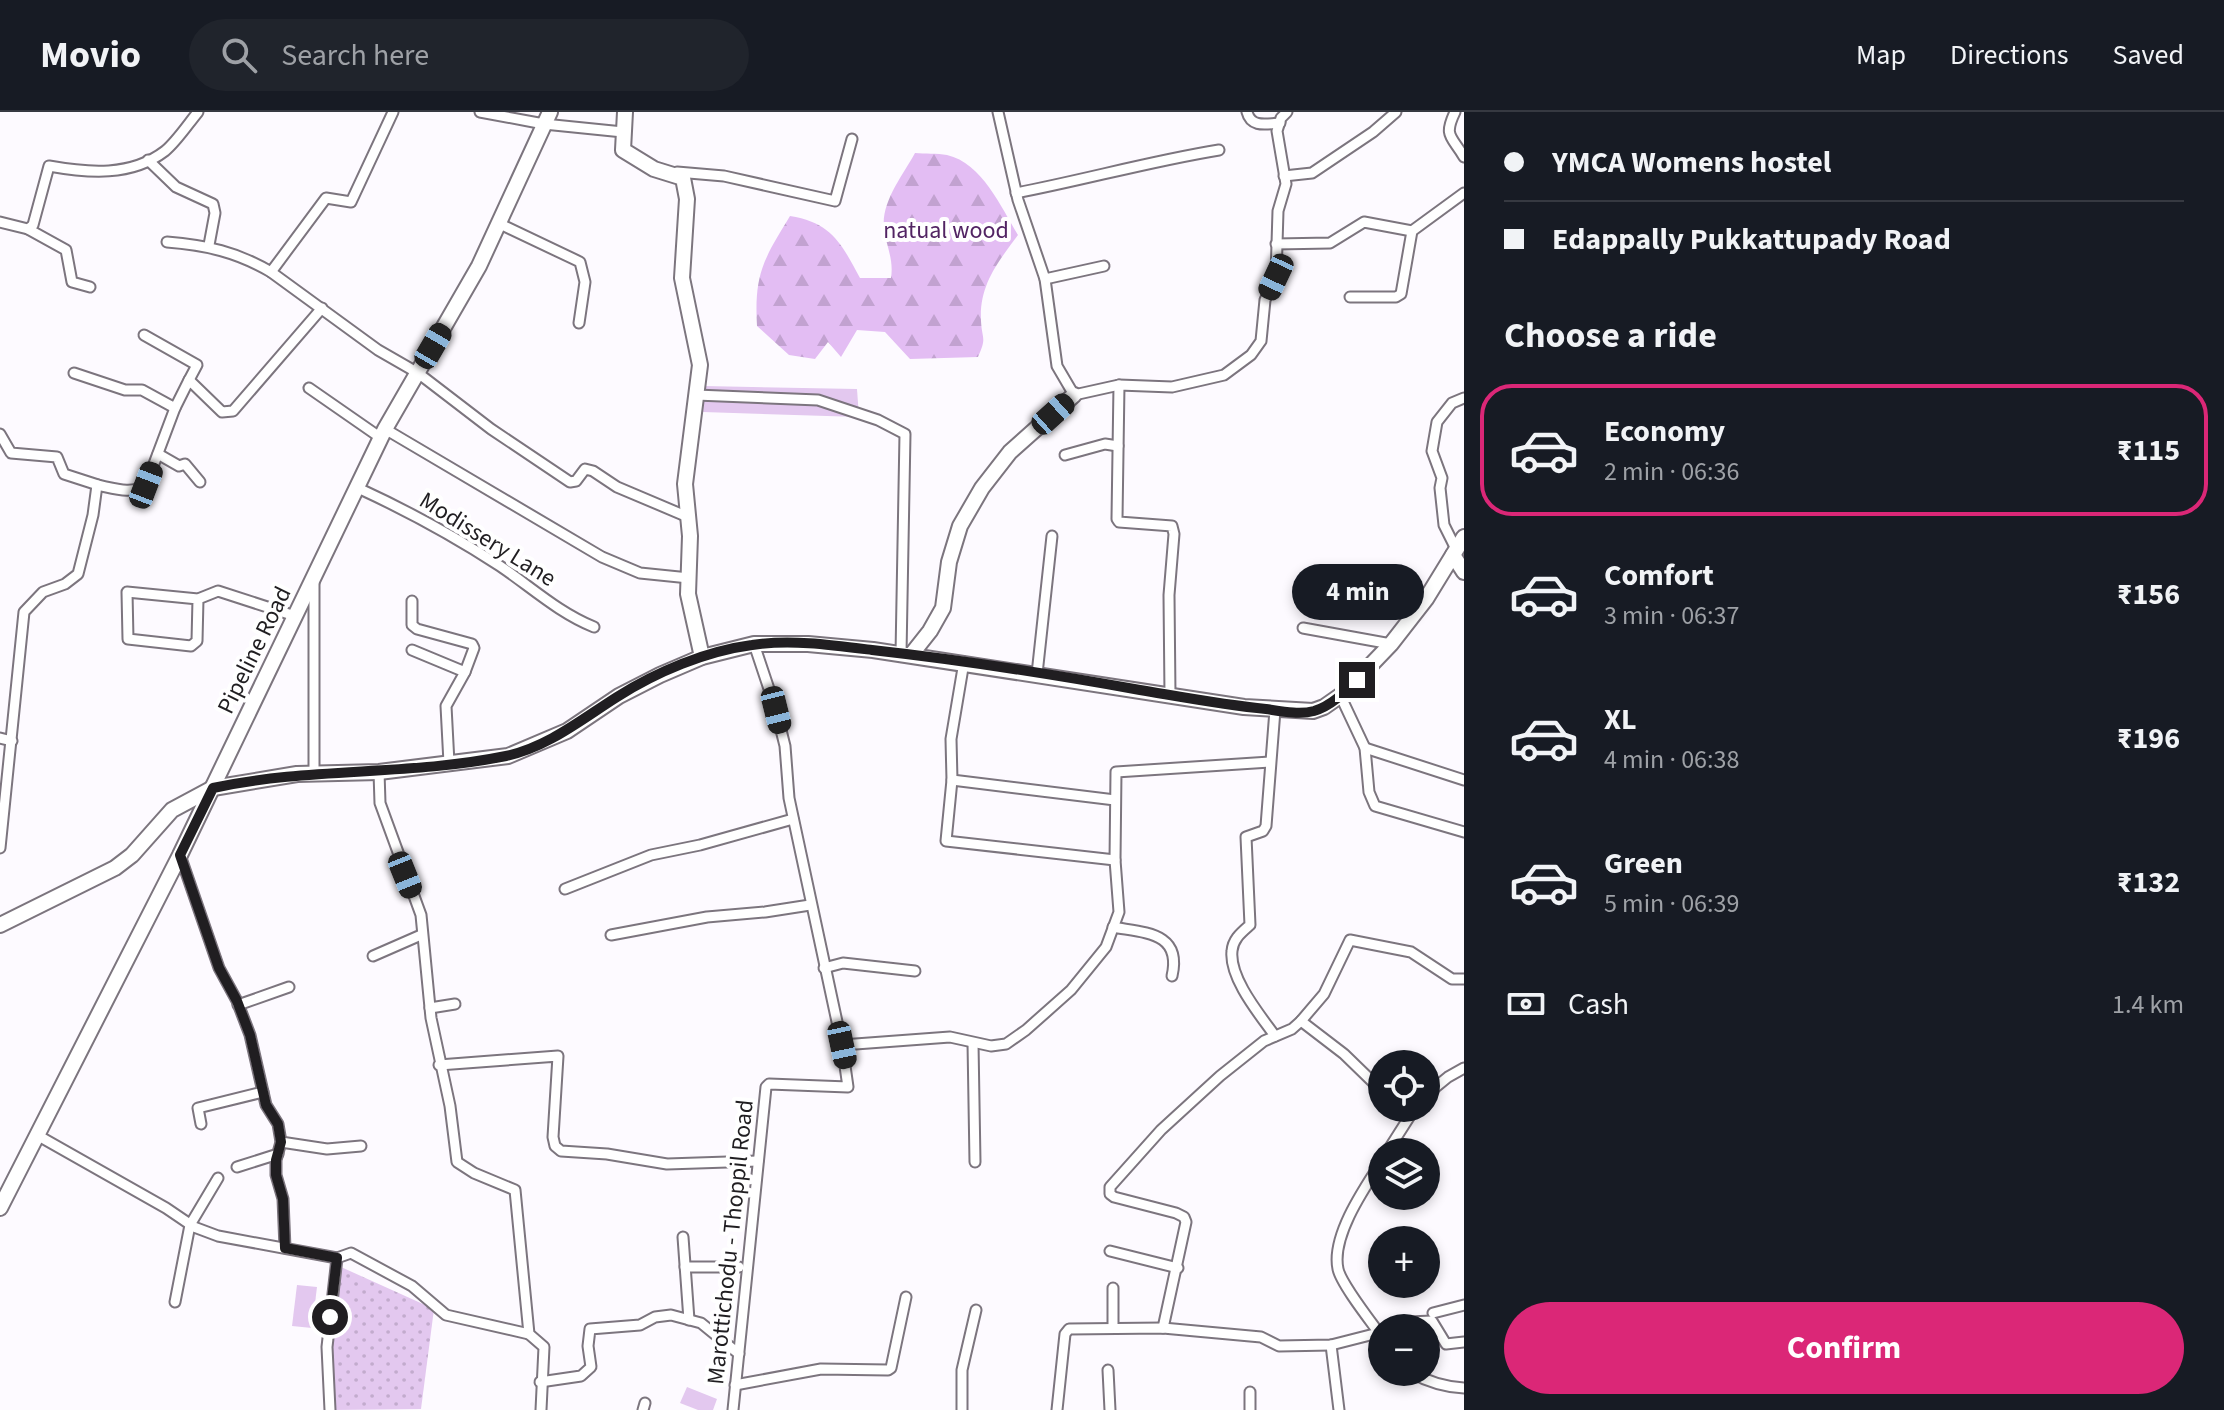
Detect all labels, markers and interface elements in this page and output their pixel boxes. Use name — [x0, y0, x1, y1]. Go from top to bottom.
search box — [189, 19, 749, 91]
text: Movio — [40, 28, 141, 82]
icon: search — [217, 33, 261, 77]
text: Search here — [281, 34, 429, 77]
text: Map — [1856, 35, 1906, 75]
text: Directions — [1950, 35, 2069, 75]
text: Saved — [2113, 35, 2184, 75]
text: YMCA Womens hostel — [1552, 141, 1831, 184]
park label: natual wood — [883, 213, 1009, 248]
text: Edappally Pukkattupady Road — [1552, 218, 1951, 261]
car — [1255, 250, 1297, 304]
text: Choose a ride — [1504, 310, 1717, 361]
car — [411, 319, 455, 373]
car — [1027, 389, 1079, 439]
text: Economy — [1604, 410, 1725, 453]
icon: car — [1508, 414, 1580, 486]
text: ₹115 — [2117, 429, 2180, 472]
text: 2 min · 06:36 — [1604, 453, 1739, 490]
car — [126, 458, 166, 512]
street label: Modissery Lane — [413, 483, 563, 595]
text: Comfort — [1604, 554, 1714, 597]
icon: car — [1508, 558, 1580, 630]
callout: 4 min — [1291, 564, 1423, 620]
text: 4 min — [1326, 573, 1390, 610]
text: ₹156 — [2117, 573, 2180, 616]
street label: Pipeline Road — [208, 580, 300, 720]
text: 3 min · 06:37 — [1604, 597, 1739, 634]
route end — [1339, 662, 1375, 698]
car — [759, 684, 793, 736]
text: XL — [1604, 698, 1637, 741]
icon: car — [1508, 702, 1580, 774]
text: ₹196 — [2117, 717, 2180, 760]
text: 4 min · 06:38 — [1604, 741, 1739, 778]
text: Green — [1604, 842, 1683, 885]
icon: car — [1508, 846, 1580, 918]
car — [385, 848, 425, 902]
text: ₹132 — [2117, 861, 2180, 904]
text: 5 min · 06:39 — [1604, 885, 1739, 922]
icon: cash — [1504, 982, 1548, 1026]
text: Cash — [1568, 983, 1629, 1026]
text: 1.4 km — [2112, 986, 2184, 1023]
car — [825, 1019, 859, 1071]
map controls — [1368, 1050, 1440, 1386]
button: locate — [1368, 1050, 1440, 1122]
street label: Marottichodu - Thoppil Road — [698, 1098, 763, 1386]
button: layers — [1368, 1138, 1440, 1210]
button: + — [1368, 1226, 1440, 1298]
route start — [312, 1299, 348, 1335]
button: Confirm — [1504, 1302, 2184, 1394]
button: − — [1368, 1314, 1440, 1386]

